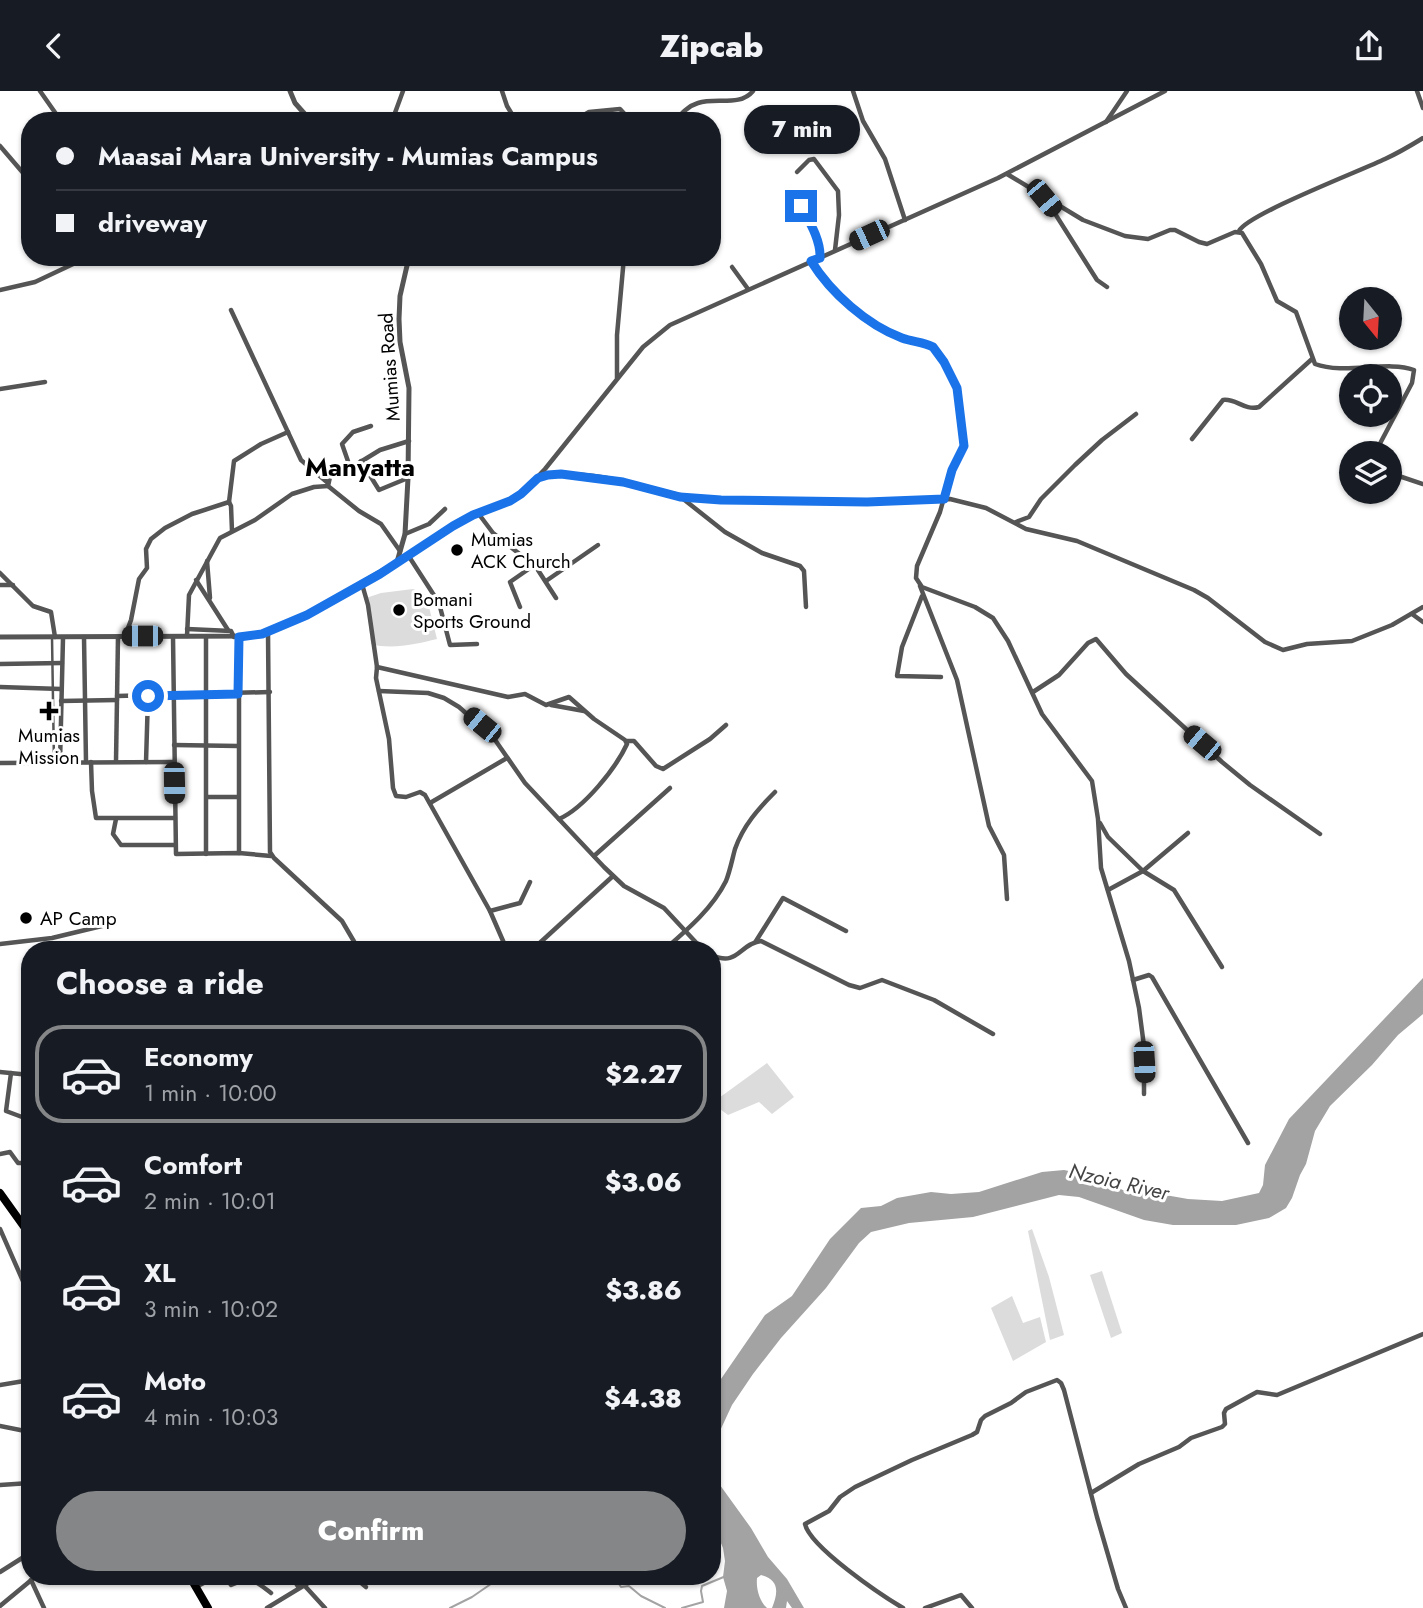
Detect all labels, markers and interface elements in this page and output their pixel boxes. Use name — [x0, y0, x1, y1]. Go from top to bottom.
text: Zipcab — [660, 23, 763, 69]
icon: back — [35, 27, 73, 65]
icon: share — [1350, 27, 1388, 65]
callout: 7 min — [743, 104, 859, 153]
text: 7 min — [772, 112, 832, 146]
text: Maasai Mara University - Mumias Campus — [98, 137, 598, 175]
car — [1023, 175, 1066, 221]
route end — [785, 190, 817, 222]
text: driveway — [98, 204, 207, 242]
car — [846, 217, 893, 253]
north arrow — [1339, 287, 1402, 350]
map controls — [1339, 287, 1402, 504]
street label: Mumias Road — [372, 312, 407, 422]
button: locate — [1339, 364, 1402, 427]
button: layers — [1339, 441, 1402, 504]
district label: Manyatta — [305, 448, 415, 486]
place label: Mumias ACK Church — [471, 526, 571, 575]
marker: Mumias ACK Church — [449, 542, 465, 558]
place label: Bomani Sports Ground — [413, 586, 531, 635]
marker: Bomani Sports Ground — [391, 602, 407, 618]
car — [122, 626, 164, 647]
route start — [132, 680, 164, 712]
marker: Mumias Mission — [39, 701, 59, 721]
car — [460, 704, 505, 746]
car — [1180, 721, 1225, 765]
place label: Mumias Mission — [18, 722, 80, 771]
car — [164, 762, 185, 804]
place label: AP Camp — [40, 905, 117, 932]
marker: AP Camp — [18, 910, 34, 926]
text: Choose a ride — [56, 960, 264, 1006]
text: Economy — [144, 1038, 253, 1076]
car — [1133, 1040, 1156, 1084]
icon: car — [60, 1043, 123, 1106]
text: $2.27 — [605, 1055, 682, 1093]
text: 1 min · 10:00 — [144, 1076, 277, 1110]
text: Comfort — [144, 1146, 242, 1184]
icon: car — [60, 1151, 123, 1214]
water label: Nzoia River — [1066, 1156, 1173, 1208]
text: $3.06 — [605, 1163, 682, 1201]
text: 2 min · 10:01 — [144, 1184, 276, 1218]
text: XL — [144, 1254, 176, 1292]
icon: car — [60, 1259, 123, 1322]
text: $3.86 — [606, 1271, 682, 1309]
text: 3 min · 10:02 — [144, 1292, 278, 1326]
text: Moto — [144, 1362, 206, 1400]
icon: car — [60, 1367, 123, 1430]
text: $4.38 — [604, 1379, 682, 1417]
text: 4 min · 10:03 — [144, 1400, 278, 1434]
button: Confirm — [56, 1491, 686, 1571]

